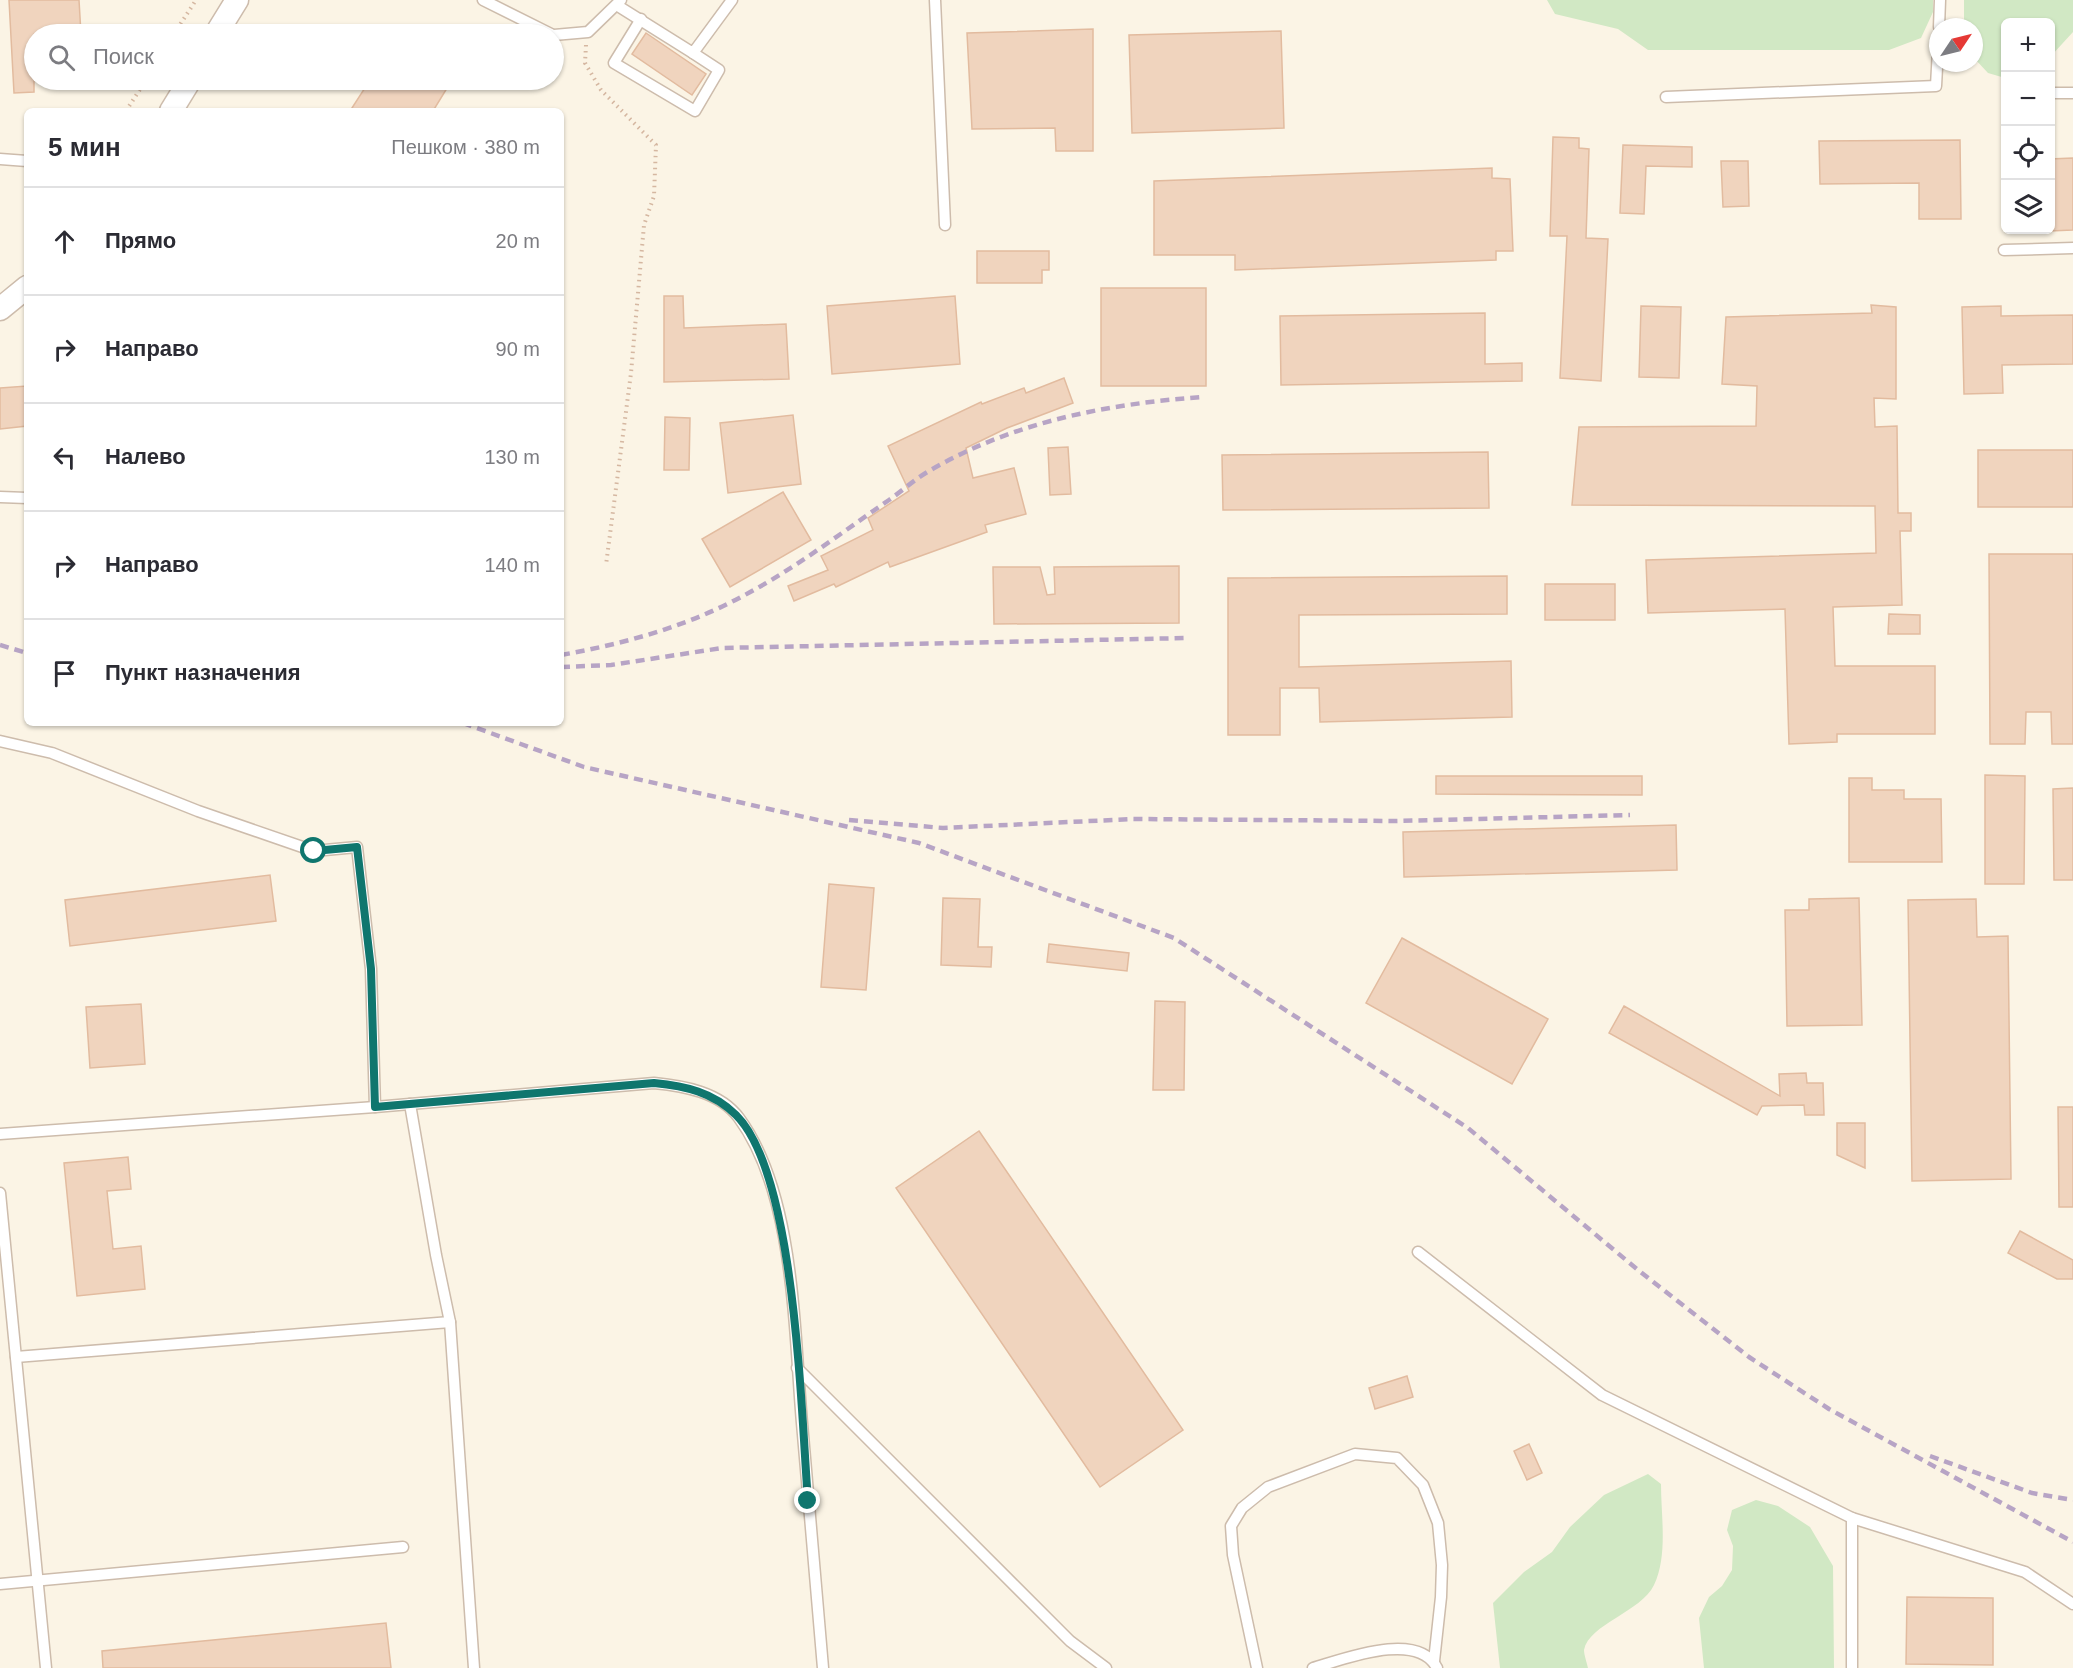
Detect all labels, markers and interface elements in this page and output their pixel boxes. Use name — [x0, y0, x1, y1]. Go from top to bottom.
north arrow — [1929, 18, 1983, 72]
map controls — [2001, 18, 2055, 234]
button: + — [2001, 18, 2055, 72]
search box — [24, 24, 564, 90]
icon: search — [45, 41, 78, 74]
text: Поиск — [93, 44, 154, 69]
button: − — [2001, 72, 2055, 126]
button: locate — [2001, 126, 2055, 180]
text: 5 мин — [48, 132, 121, 162]
text: Пешком · 380 m — [391, 136, 540, 158]
button: layers — [2001, 180, 2055, 234]
icon: ahead — [48, 225, 81, 258]
text: Прямо — [105, 228, 176, 253]
text: 20 m — [496, 230, 540, 252]
icon: right — [48, 333, 81, 366]
text: Направо — [105, 336, 199, 361]
text: 90 m — [496, 338, 540, 360]
icon: left — [48, 441, 81, 474]
text: Налево — [105, 444, 186, 469]
text: 130 m — [484, 446, 540, 468]
icon: right — [48, 549, 81, 582]
text: Направо — [105, 552, 199, 577]
text: 140 m — [484, 554, 540, 576]
icon: arrive — [48, 657, 81, 690]
text: Пункт назначения — [105, 660, 301, 685]
route start — [300, 837, 326, 863]
route end — [794, 1487, 820, 1513]

